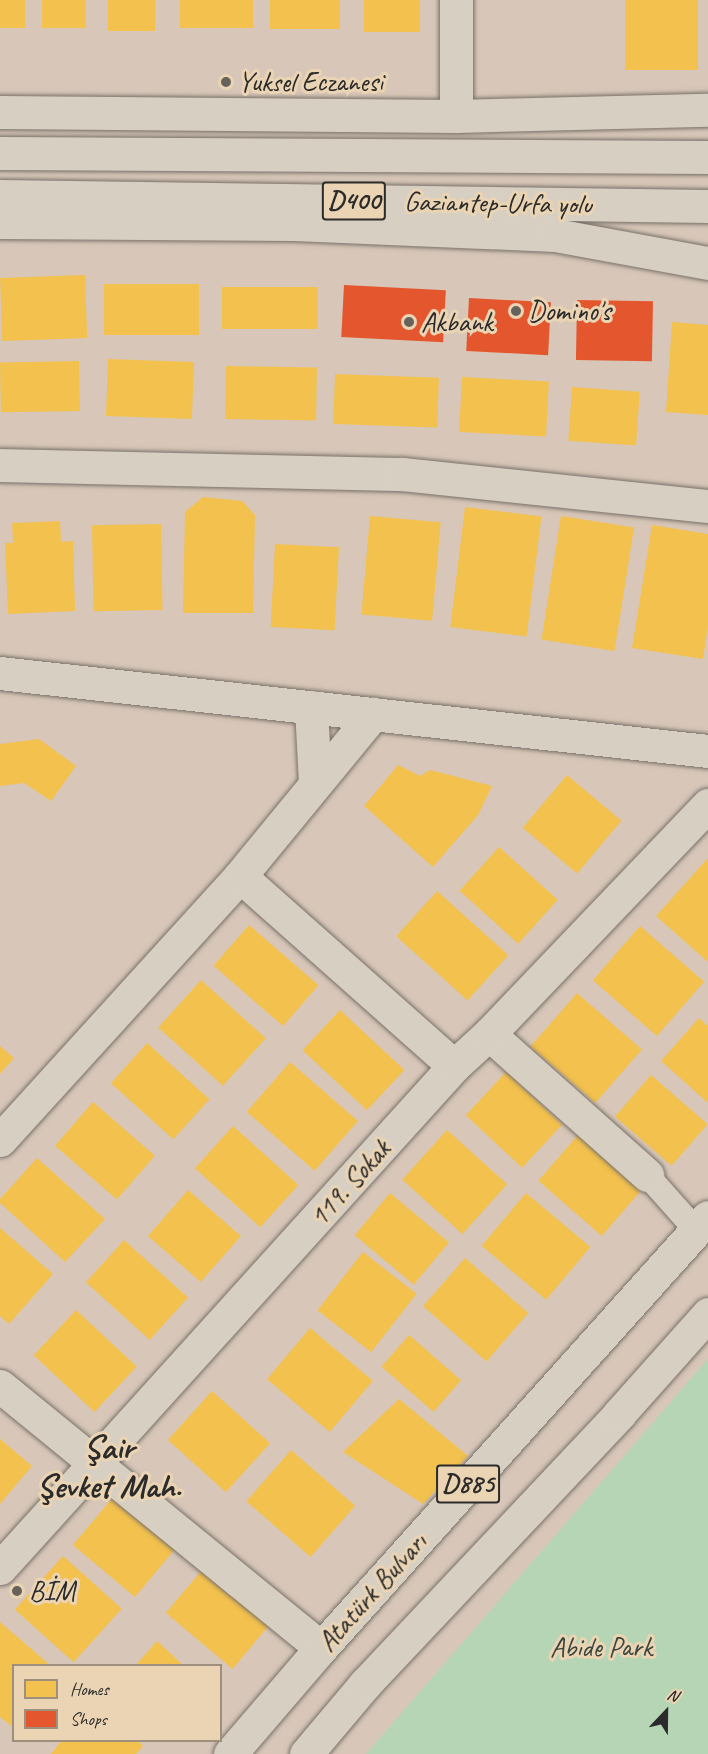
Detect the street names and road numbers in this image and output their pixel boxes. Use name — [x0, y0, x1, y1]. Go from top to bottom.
road number: D400 — [321, 177, 387, 225]
street label: Gaziantep-Urfa yolu — [404, 185, 592, 221]
street label: 119. Sokak — [302, 1133, 398, 1233]
road number: D885 — [435, 1460, 501, 1508]
street label: Atatürk Bulvarı — [310, 1526, 434, 1658]

